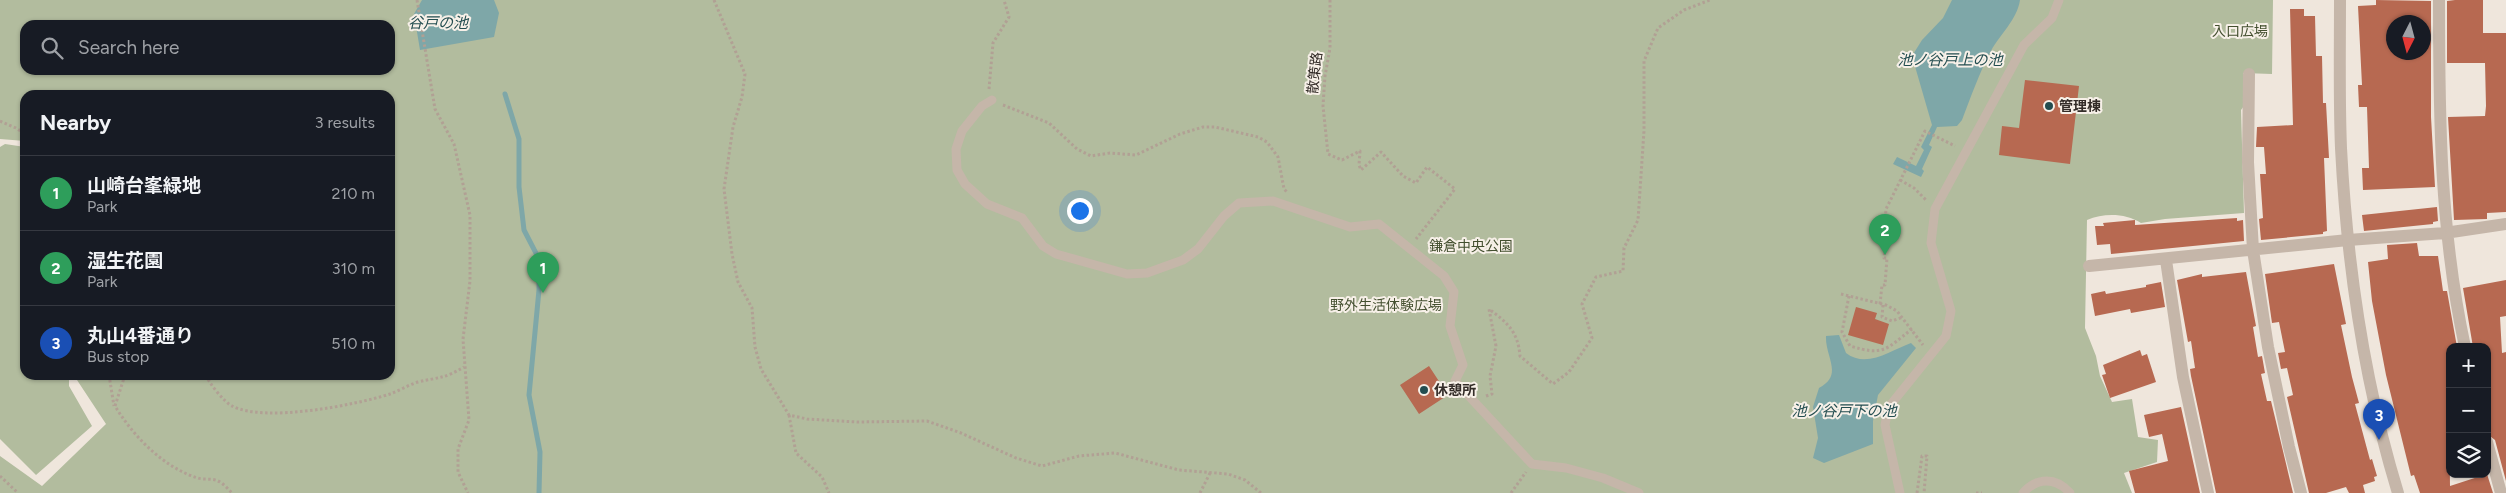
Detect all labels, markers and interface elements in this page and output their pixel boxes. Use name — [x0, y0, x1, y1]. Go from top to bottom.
water label: 谷戸の池 — [408, 14, 470, 32]
north arrow — [2386, 15, 2431, 60]
search box — [20, 20, 395, 75]
park label: 入口広場 — [2212, 23, 2268, 40]
icon: search — [38, 34, 66, 62]
text: Search here — [78, 36, 180, 59]
street label: 散策路 — [1304, 51, 1326, 95]
water label: 池ノ谷戸上の池 — [1897, 51, 2004, 69]
place label: 管理棟 — [2059, 98, 2101, 115]
marker: 管理棟 — [2043, 100, 2055, 112]
text: Nearby — [40, 110, 111, 135]
text: 3 results — [315, 113, 375, 132]
text: 山崎台峯緑地 — [87, 174, 201, 197]
text: 1 — [53, 184, 59, 203]
text: 210 m — [332, 184, 375, 203]
text: Park — [87, 197, 117, 216]
your location — [1067, 198, 1093, 224]
pin: 2 — [1869, 214, 1901, 255]
park label: 鎌倉中央公園 — [1429, 238, 1513, 255]
text: 湿生花園 — [87, 249, 163, 272]
pin: 1 — [527, 252, 559, 293]
text: 2 — [51, 259, 61, 278]
text: 310 m — [332, 259, 375, 278]
text: Park — [87, 272, 117, 291]
park label: 野外生活体験広場 — [1330, 297, 1442, 314]
text: 丸山4番通り — [87, 324, 194, 347]
text: 3 — [52, 334, 60, 353]
text: 510 m — [331, 334, 375, 353]
map controls — [2446, 343, 2491, 478]
button: + — [2446, 343, 2491, 388]
text: Bus stop — [87, 347, 149, 366]
place label: 休憩所 — [1434, 382, 1476, 399]
marker: 休憩所 — [1418, 384, 1430, 396]
button: − — [2446, 388, 2491, 433]
pin: 3 — [2363, 399, 2395, 440]
water label: 池ノ谷戸下の池 — [1791, 402, 1898, 420]
button: layers — [2446, 433, 2491, 478]

